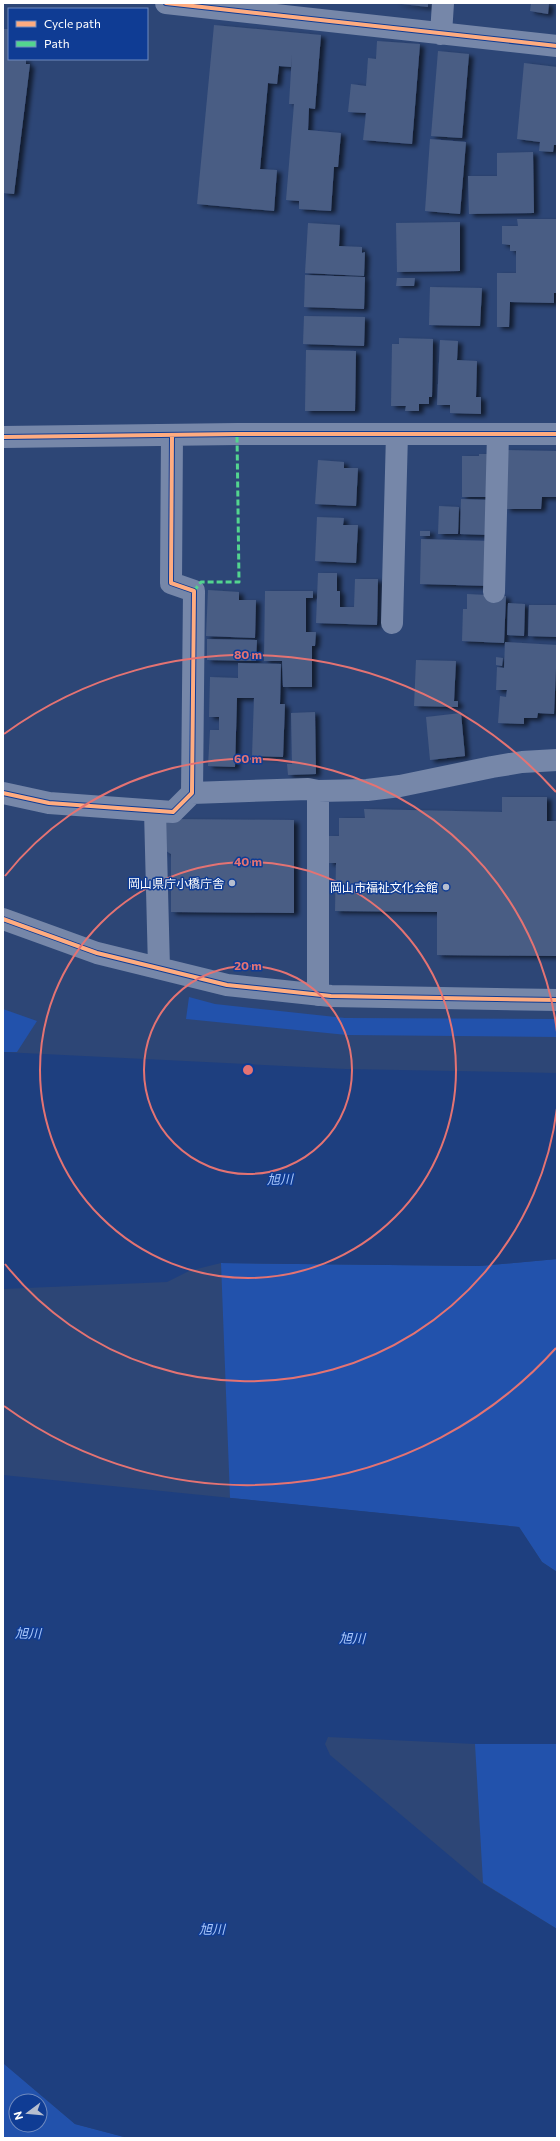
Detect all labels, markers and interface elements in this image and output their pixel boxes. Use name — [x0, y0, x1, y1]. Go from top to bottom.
legend — [8, 8, 148, 60]
text: Cycle path — [44, 16, 101, 30]
text: Path — [44, 36, 70, 50]
text: 80 m — [234, 647, 262, 661]
text: 60 m — [234, 751, 262, 765]
text: 40 m — [234, 854, 262, 868]
place label: 岡山県庁小橋庁舎 — [128, 876, 224, 890]
marker: 岡山県庁小橋庁舎 — [227, 878, 237, 888]
place label: 岡山市福祉文化会館 — [330, 880, 438, 894]
marker: 岡山市福祉文化会館 — [441, 882, 451, 892]
text: 20 m — [234, 958, 262, 972]
centre of rings — [241, 1063, 255, 1077]
water label: 旭川 — [267, 1171, 295, 1187]
water label: 旭川 — [15, 1625, 43, 1641]
water label: 旭川 — [339, 1630, 367, 1646]
water label: 旭川 — [199, 1921, 227, 1937]
north arrow — [8, 2093, 48, 2133]
text: N — [11, 2110, 25, 2122]

